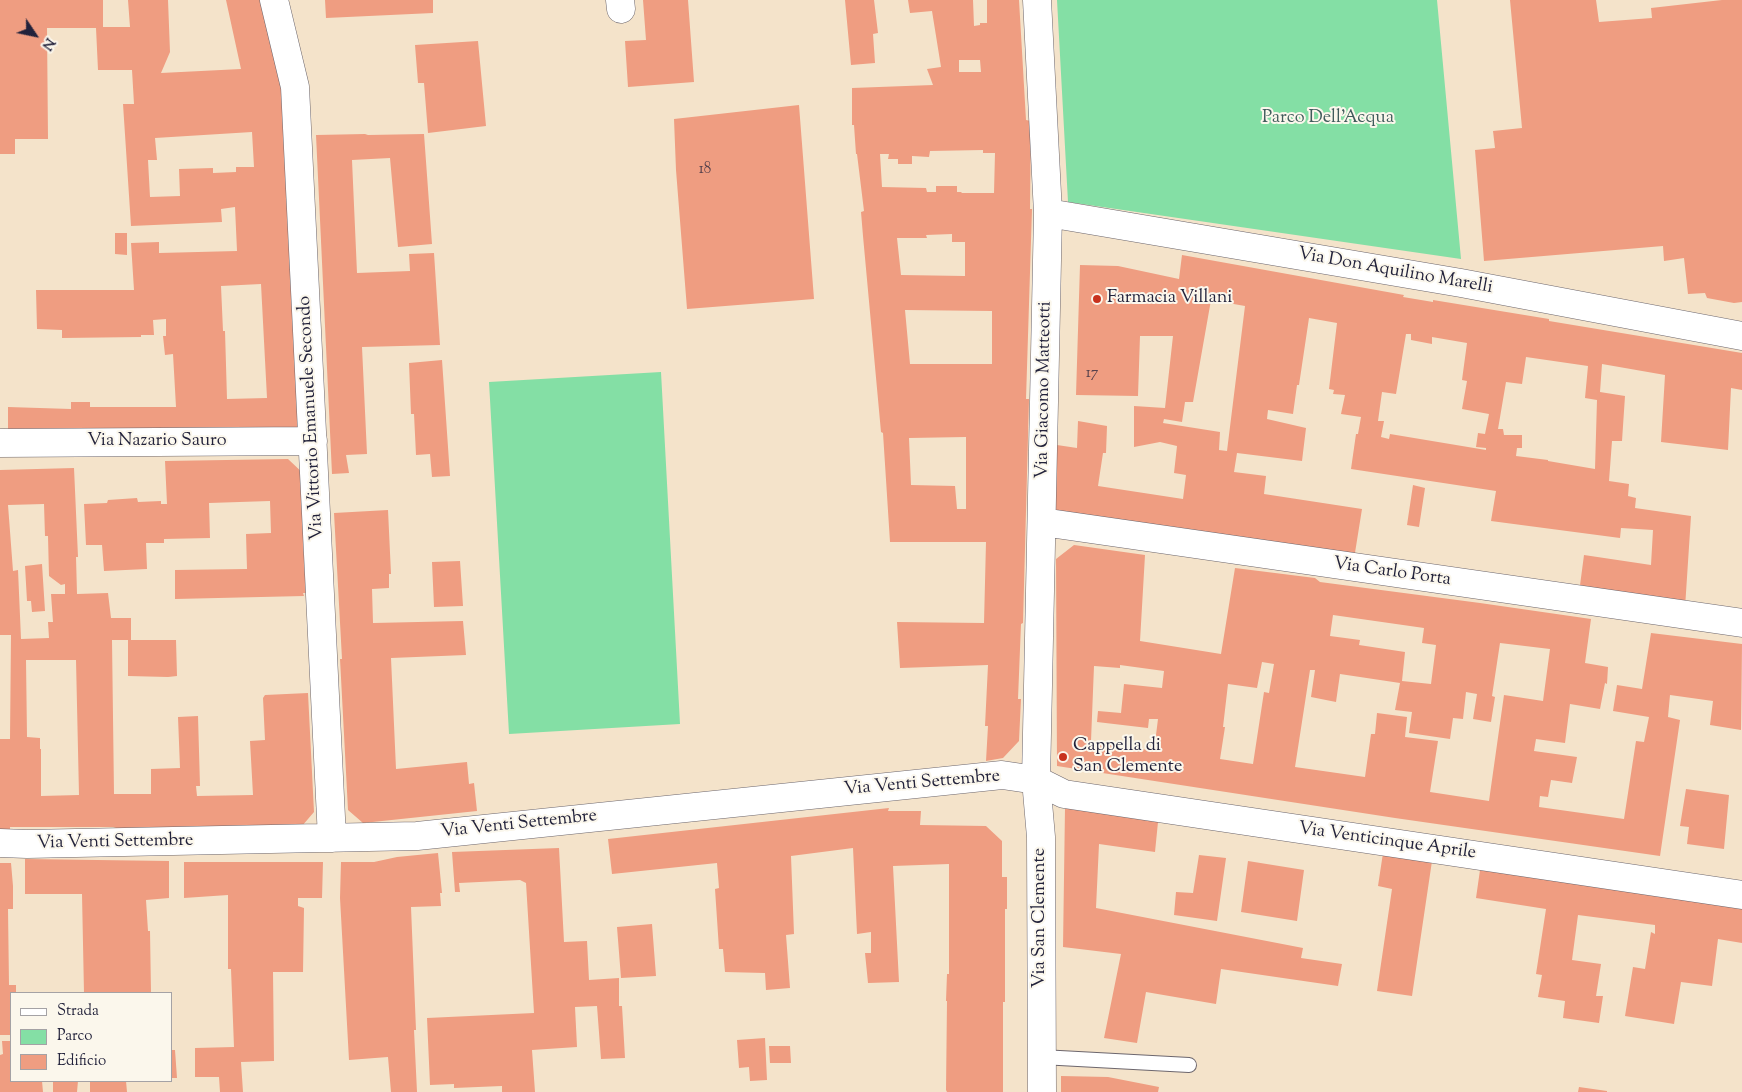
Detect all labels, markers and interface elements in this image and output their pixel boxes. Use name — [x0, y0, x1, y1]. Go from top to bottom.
north arrow — [10, 10, 60, 60]
text: N — [36, 33, 59, 54]
park label: Parco Dell’Acqua — [1262, 108, 1394, 130]
house number: 18 — [699, 161, 711, 179]
street label: Via Don Aquilino Marelli — [1296, 244, 1494, 300]
place label: Farmacia Villani — [1107, 288, 1232, 310]
marker: Farmacia Villani — [1091, 293, 1103, 305]
street label: Via Vittorio Emanuele Secondo — [295, 295, 329, 541]
street label: Via Giacomo Matteotti — [1033, 301, 1057, 479]
house number: 17 — [1086, 365, 1098, 383]
street label: Via Nazario Sauro — [87, 431, 227, 453]
street label: Via Carlo Porta — [1332, 554, 1452, 592]
place label: Cappella di San Clemente — [1073, 736, 1182, 779]
marker: Cappella di San Clemente — [1057, 751, 1069, 763]
street label: Via Venti Settembre — [843, 766, 1001, 802]
street label: Via Venti Settembre — [440, 806, 598, 844]
street label: Via Venticinque Aprile — [1297, 819, 1477, 865]
street label: Via Venti Settembre — [36, 831, 194, 855]
street label: Via San Clemente — [1030, 848, 1052, 988]
legend — [10, 992, 172, 1082]
text: Strada — [57, 1001, 99, 1022]
text: Parco — [57, 1026, 93, 1047]
text: Edificio — [57, 1051, 106, 1072]

